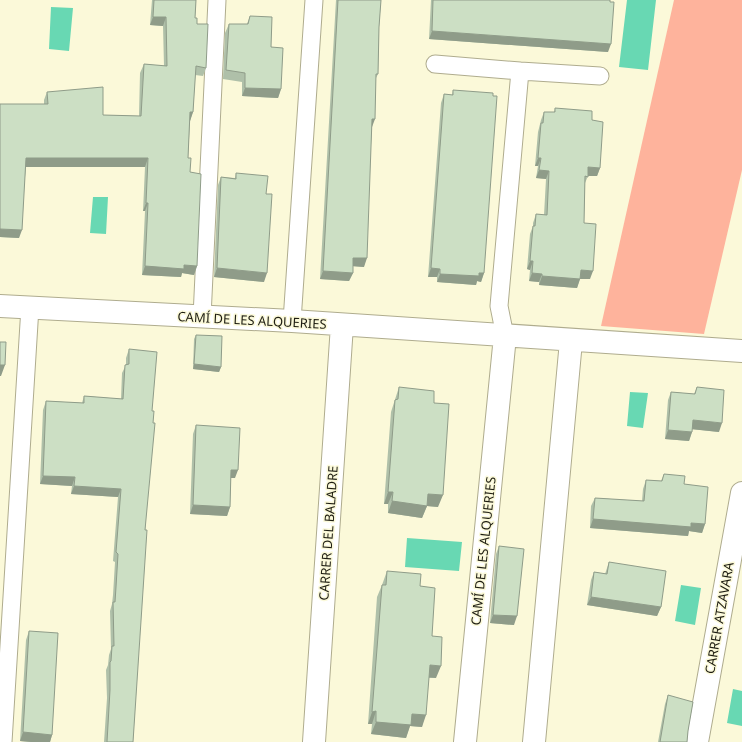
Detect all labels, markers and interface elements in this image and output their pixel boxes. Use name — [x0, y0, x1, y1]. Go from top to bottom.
street label: CAMÍ DE LES ALQUERIES — [177, 307, 327, 333]
street label: CARRER DEL BALADRE — [314, 465, 342, 601]
street label: CAMÍ DE LES ALQUERIES — [466, 476, 500, 626]
street label: CARRER ATZAVARA — [700, 560, 738, 675]

